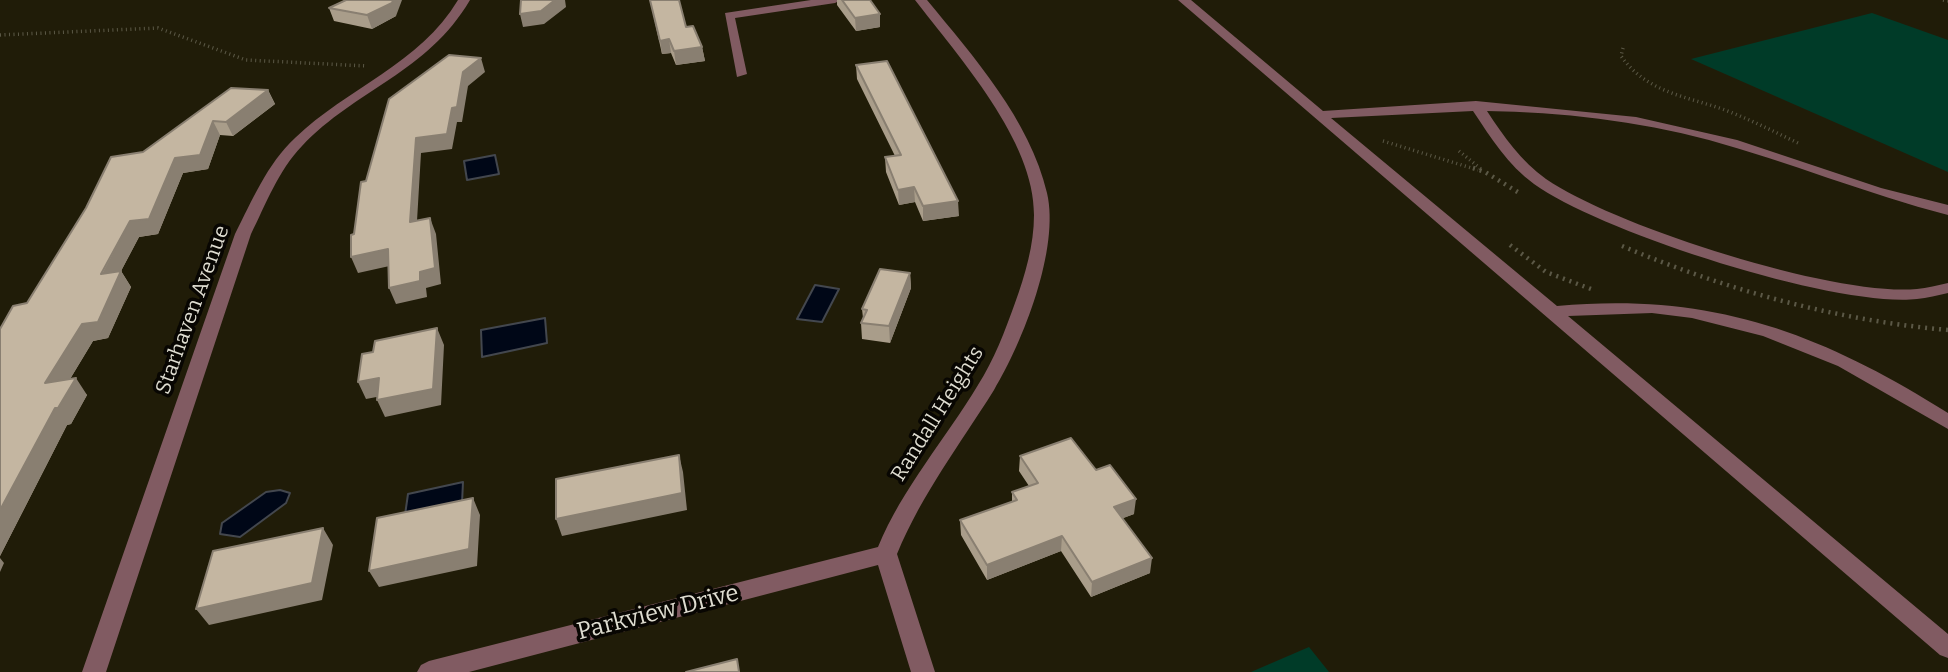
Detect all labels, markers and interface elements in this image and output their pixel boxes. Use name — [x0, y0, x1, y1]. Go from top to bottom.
street label: Starhaven Avenue — [151, 222, 235, 398]
street label: Randall Heights — [886, 342, 990, 486]
street label: Parkview Drive — [574, 579, 742, 647]

